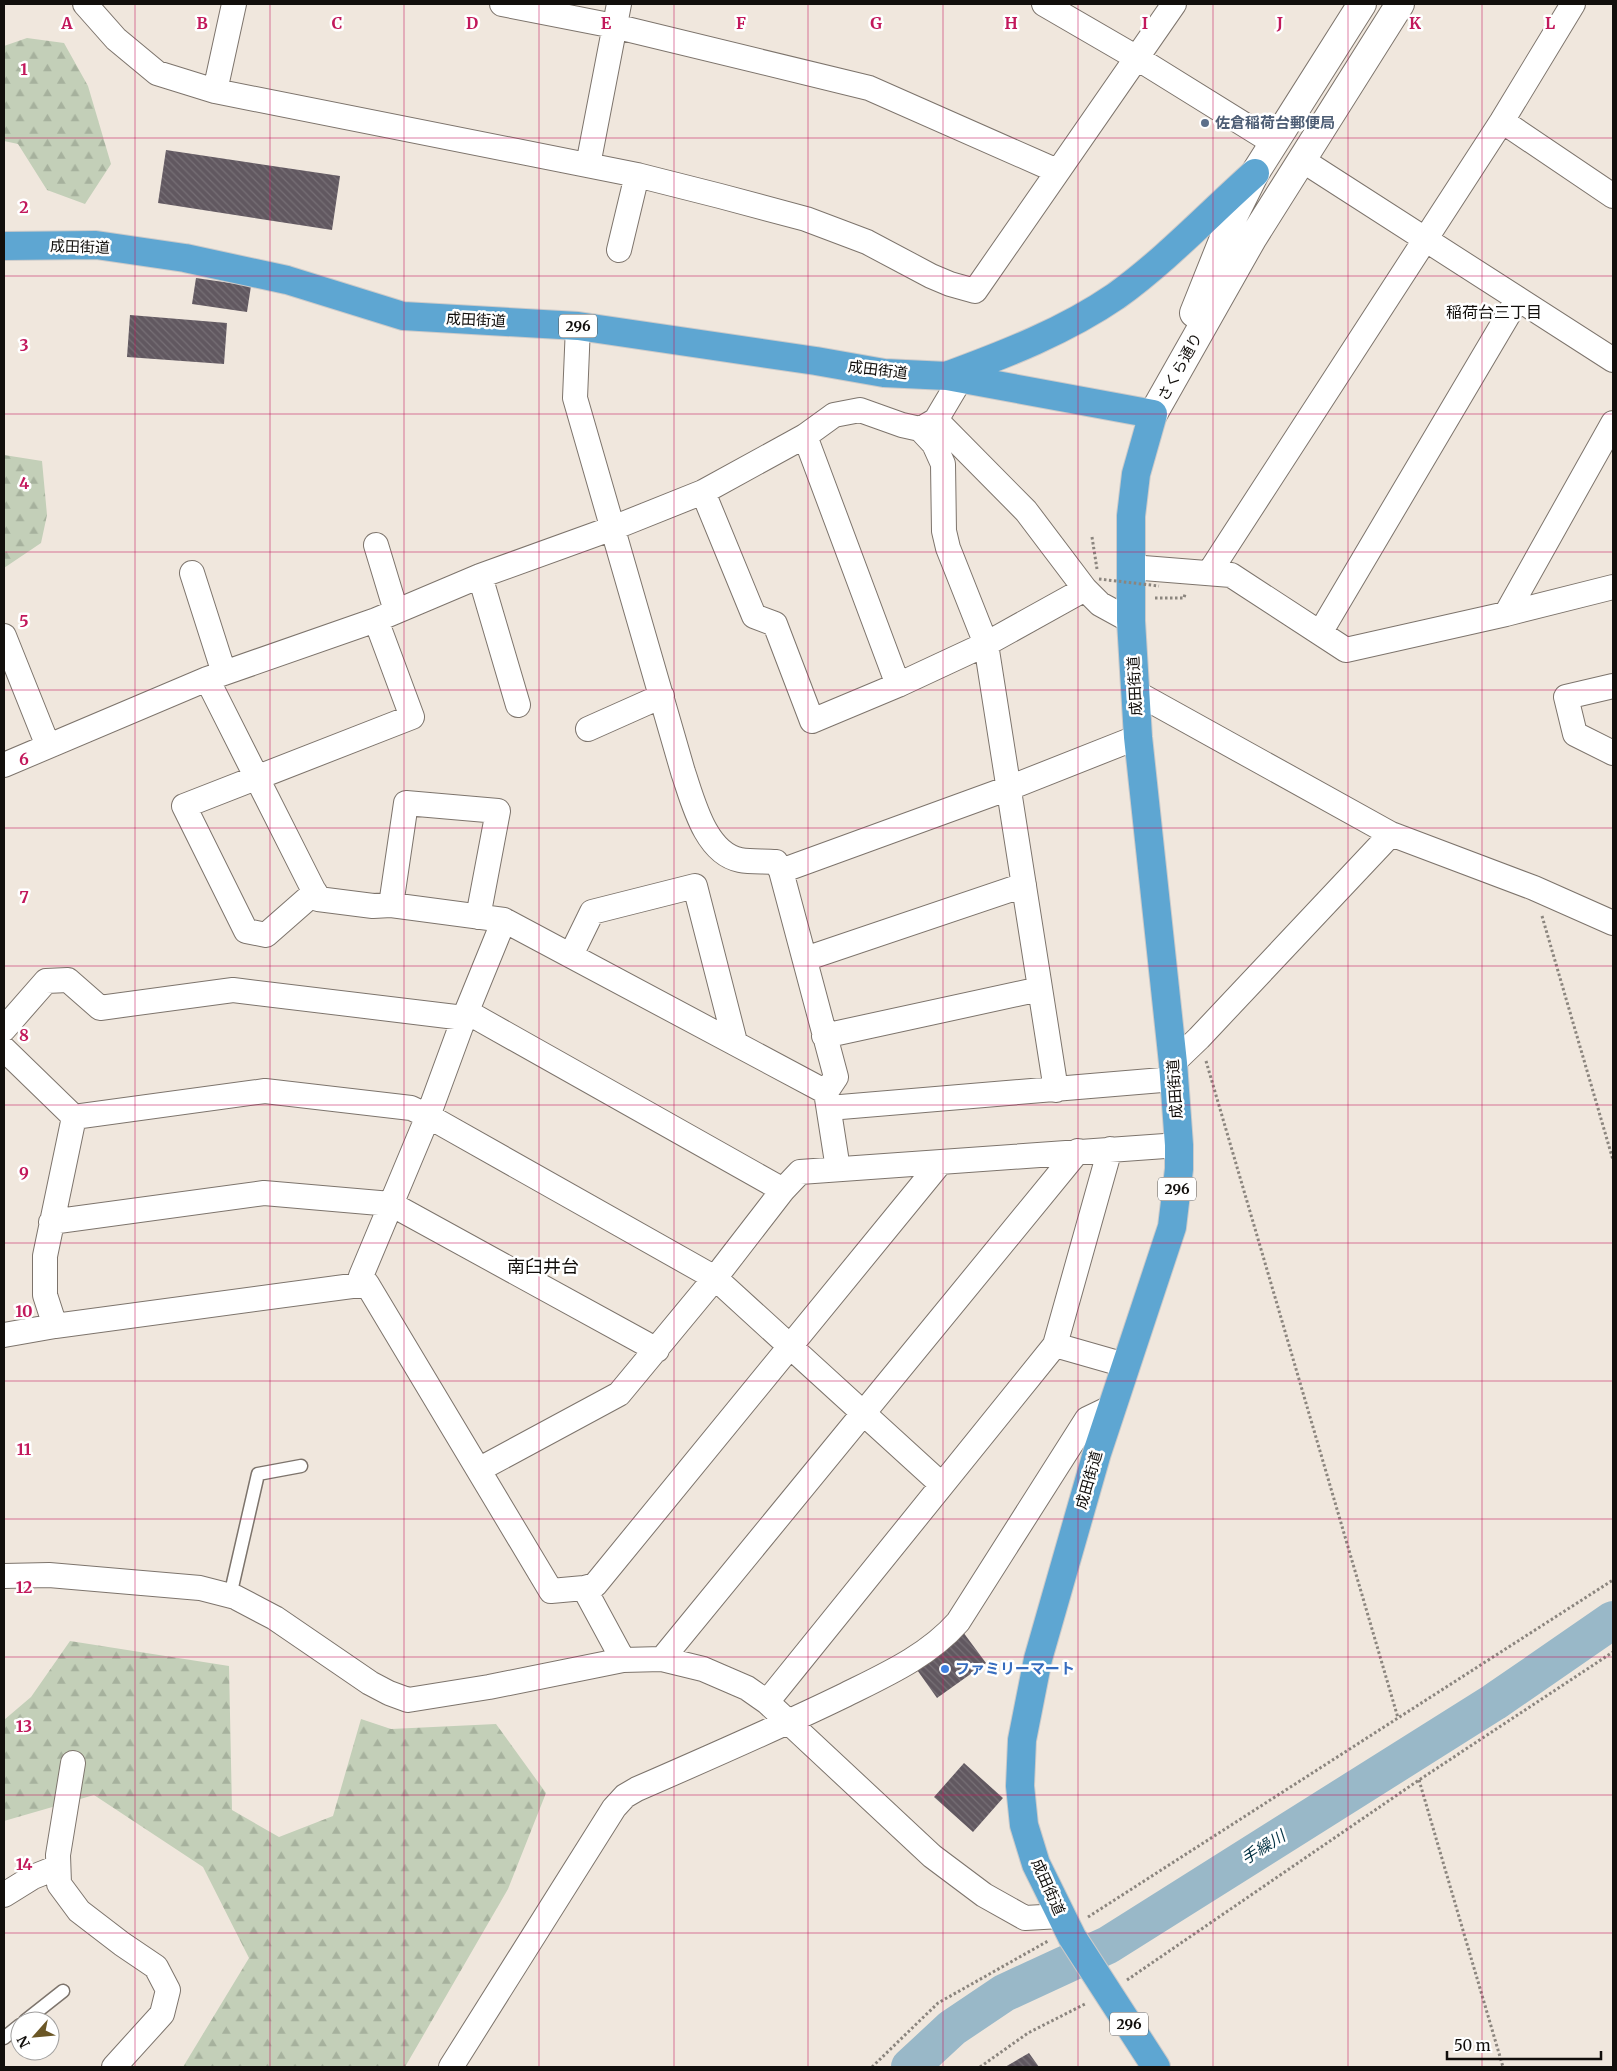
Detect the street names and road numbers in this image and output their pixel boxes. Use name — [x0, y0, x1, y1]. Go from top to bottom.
street label: 成田街道 — [50, 236, 110, 257]
street label: 成田街道 — [446, 308, 506, 331]
road number: 296 — [559, 314, 597, 338]
street label: さくら通り — [1153, 329, 1206, 404]
street label: 成田街道 — [847, 356, 909, 383]
street label: 成田街道 — [1123, 656, 1146, 716]
street label: 成田街道 — [1163, 1058, 1186, 1120]
road number: 296 — [1158, 1178, 1196, 1200]
street label: 成田街道 — [1071, 1448, 1106, 1511]
street label: 成田街道 — [1028, 1856, 1069, 1918]
road number: 296 — [1110, 2012, 1148, 2036]

